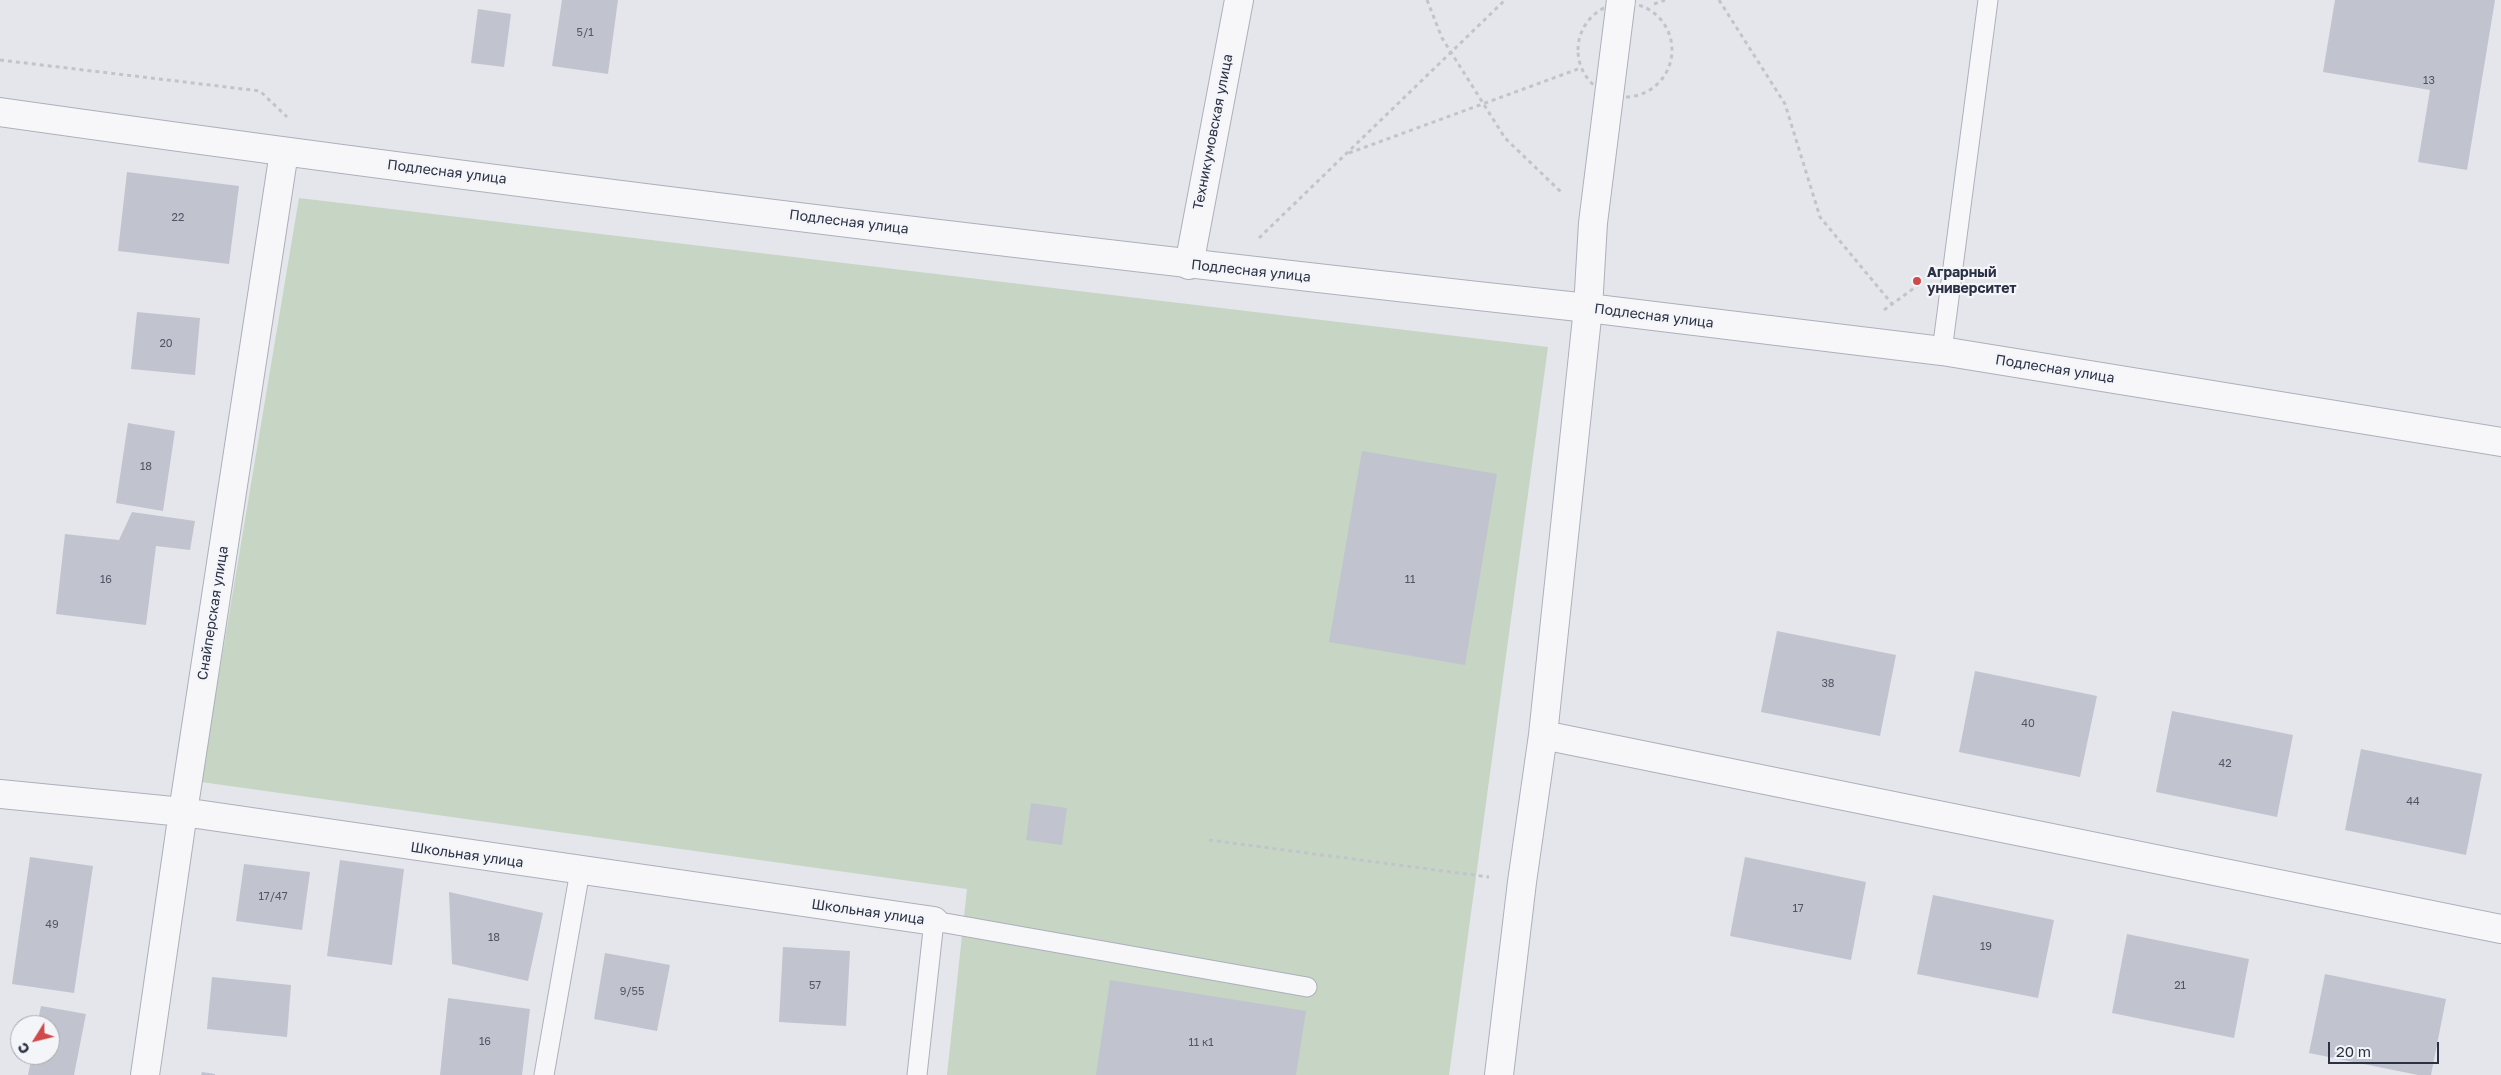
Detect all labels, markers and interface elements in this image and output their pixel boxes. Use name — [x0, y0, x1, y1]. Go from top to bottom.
house number: 5/1 — [577, 26, 593, 40]
street label: Техникумовская улица — [1190, 53, 1236, 211]
house number: 13 — [2423, 74, 2435, 88]
street label: Подлесная улица — [386, 156, 508, 188]
street label: Подлесная улица — [788, 206, 910, 238]
house number: 22 — [172, 211, 184, 225]
street label: Подлесная улица — [1190, 256, 1312, 286]
place label: Аграрный университет — [1927, 265, 2017, 298]
marker: Аграрный университет — [1911, 275, 1923, 287]
street label: Подлесная улица — [1593, 300, 1715, 332]
house number: 20 — [159, 337, 173, 351]
street label: Подлесная улица — [1994, 351, 2116, 387]
house number: 18 — [140, 460, 152, 474]
street label: Снайперская улица — [194, 545, 232, 681]
house number: 16 — [100, 573, 112, 587]
house number: 11 — [1405, 573, 1415, 587]
house number: 38 — [1821, 677, 1835, 691]
house number: 40 — [2021, 717, 2035, 731]
house number: 42 — [2218, 757, 2232, 771]
house number: 44 — [2406, 795, 2420, 809]
street label: Школьная улица — [409, 839, 525, 871]
house number: 17/47 — [259, 890, 287, 904]
street label: Школьная улица — [810, 896, 926, 928]
house number: 17 — [1792, 902, 1804, 916]
house number: 49 — [45, 918, 59, 932]
house number: 18 — [488, 931, 500, 945]
house number: 19 — [1980, 940, 1992, 954]
house number: 57 — [809, 979, 821, 993]
house number: 21 — [2174, 979, 2186, 993]
house number: 9/55 — [620, 985, 644, 999]
north arrow — [10, 1015, 60, 1065]
scale bar — [2331, 1032, 2442, 1064]
house number: 16 — [479, 1035, 491, 1049]
house number: 11 к1 — [1188, 1036, 1214, 1050]
text: С — [13, 1040, 33, 1058]
text: 20 m — [2336, 1042, 2371, 1060]

